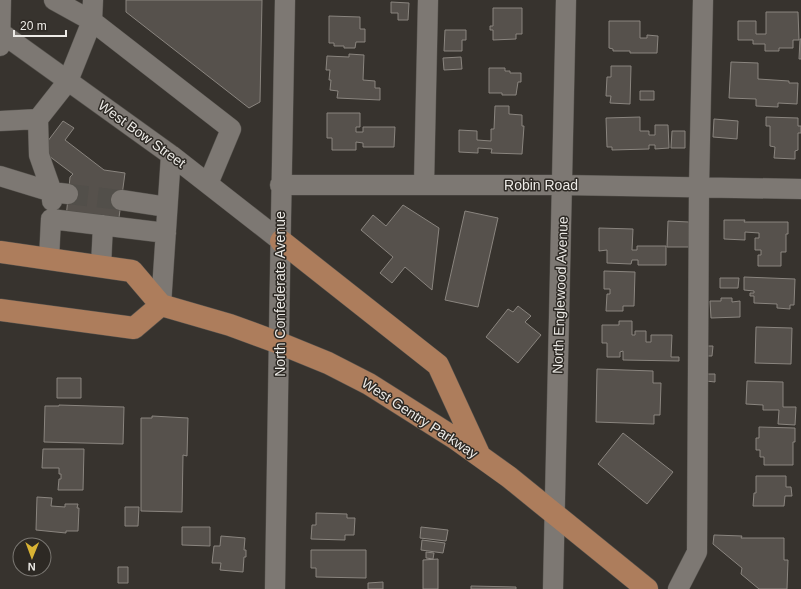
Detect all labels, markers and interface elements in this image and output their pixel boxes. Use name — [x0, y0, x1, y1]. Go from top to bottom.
scale bar — [14, 12, 66, 38]
text: 20 m — [20, 19, 47, 33]
street label: West Bow Street — [95, 97, 189, 171]
street label: Robin Road — [504, 177, 578, 193]
street label: North Confederate Avenue — [272, 211, 288, 377]
street label: North Englewood Avenue — [549, 216, 571, 374]
street label: West Gentry Parkway — [359, 374, 481, 462]
north arrow — [12, 537, 52, 577]
text: N — [28, 561, 36, 573]

